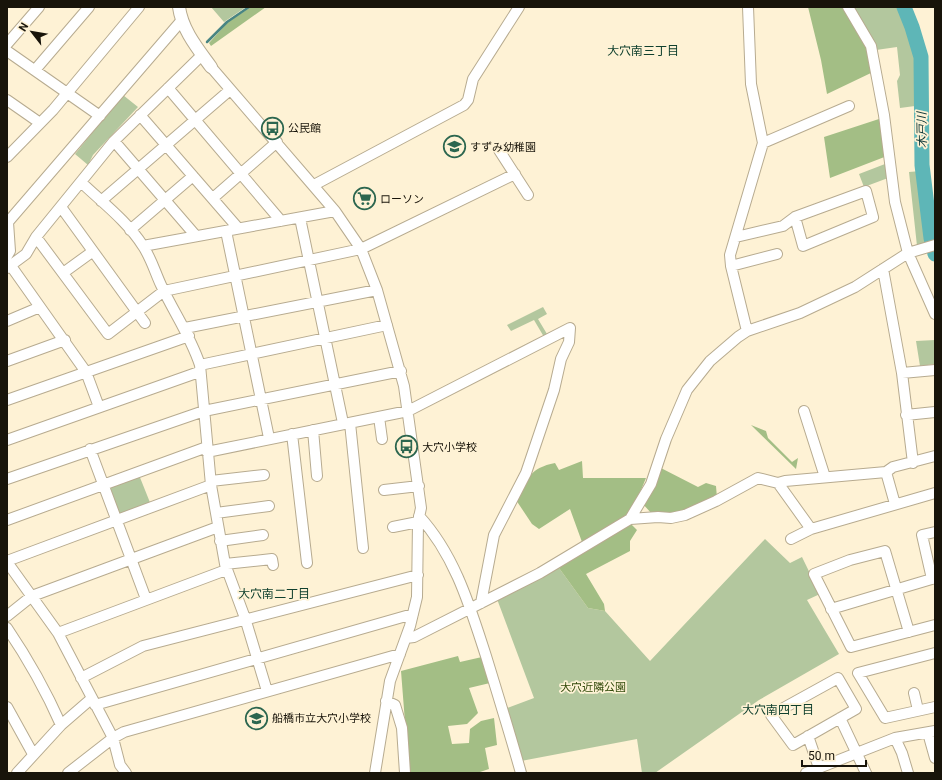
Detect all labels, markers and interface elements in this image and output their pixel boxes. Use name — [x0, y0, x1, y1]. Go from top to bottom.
north arrow — [12, 12, 52, 52]
text: N — [16, 20, 32, 34]
district label: 大穴南三丁目 — [607, 44, 679, 58]
water label: 木戸川 — [915, 110, 929, 148]
bus stop icon: 公民館 — [259, 115, 285, 141]
place label: 公民館 — [288, 122, 321, 135]
school or university icon: すずみ幼稚園 — [441, 134, 467, 160]
place label: すずみ幼稚園 — [470, 141, 536, 154]
supermarket icon: ローソン — [352, 186, 378, 212]
place label: ローソン — [380, 193, 424, 206]
bus stop icon: 大穴小学校 — [393, 434, 419, 460]
place label: 大穴小学校 — [422, 441, 477, 454]
district label: 大穴南二丁目 — [238, 587, 310, 601]
park label: 大穴近隣公園 — [560, 681, 626, 694]
district label: 大穴南四丁目 — [742, 703, 814, 717]
school or university icon: 船橋市立大穴小学校 — [244, 705, 270, 731]
place label: 船橋市立大穴小学校 — [272, 712, 371, 725]
scale bar — [802, 742, 866, 768]
text: 50 m — [808, 749, 835, 763]

